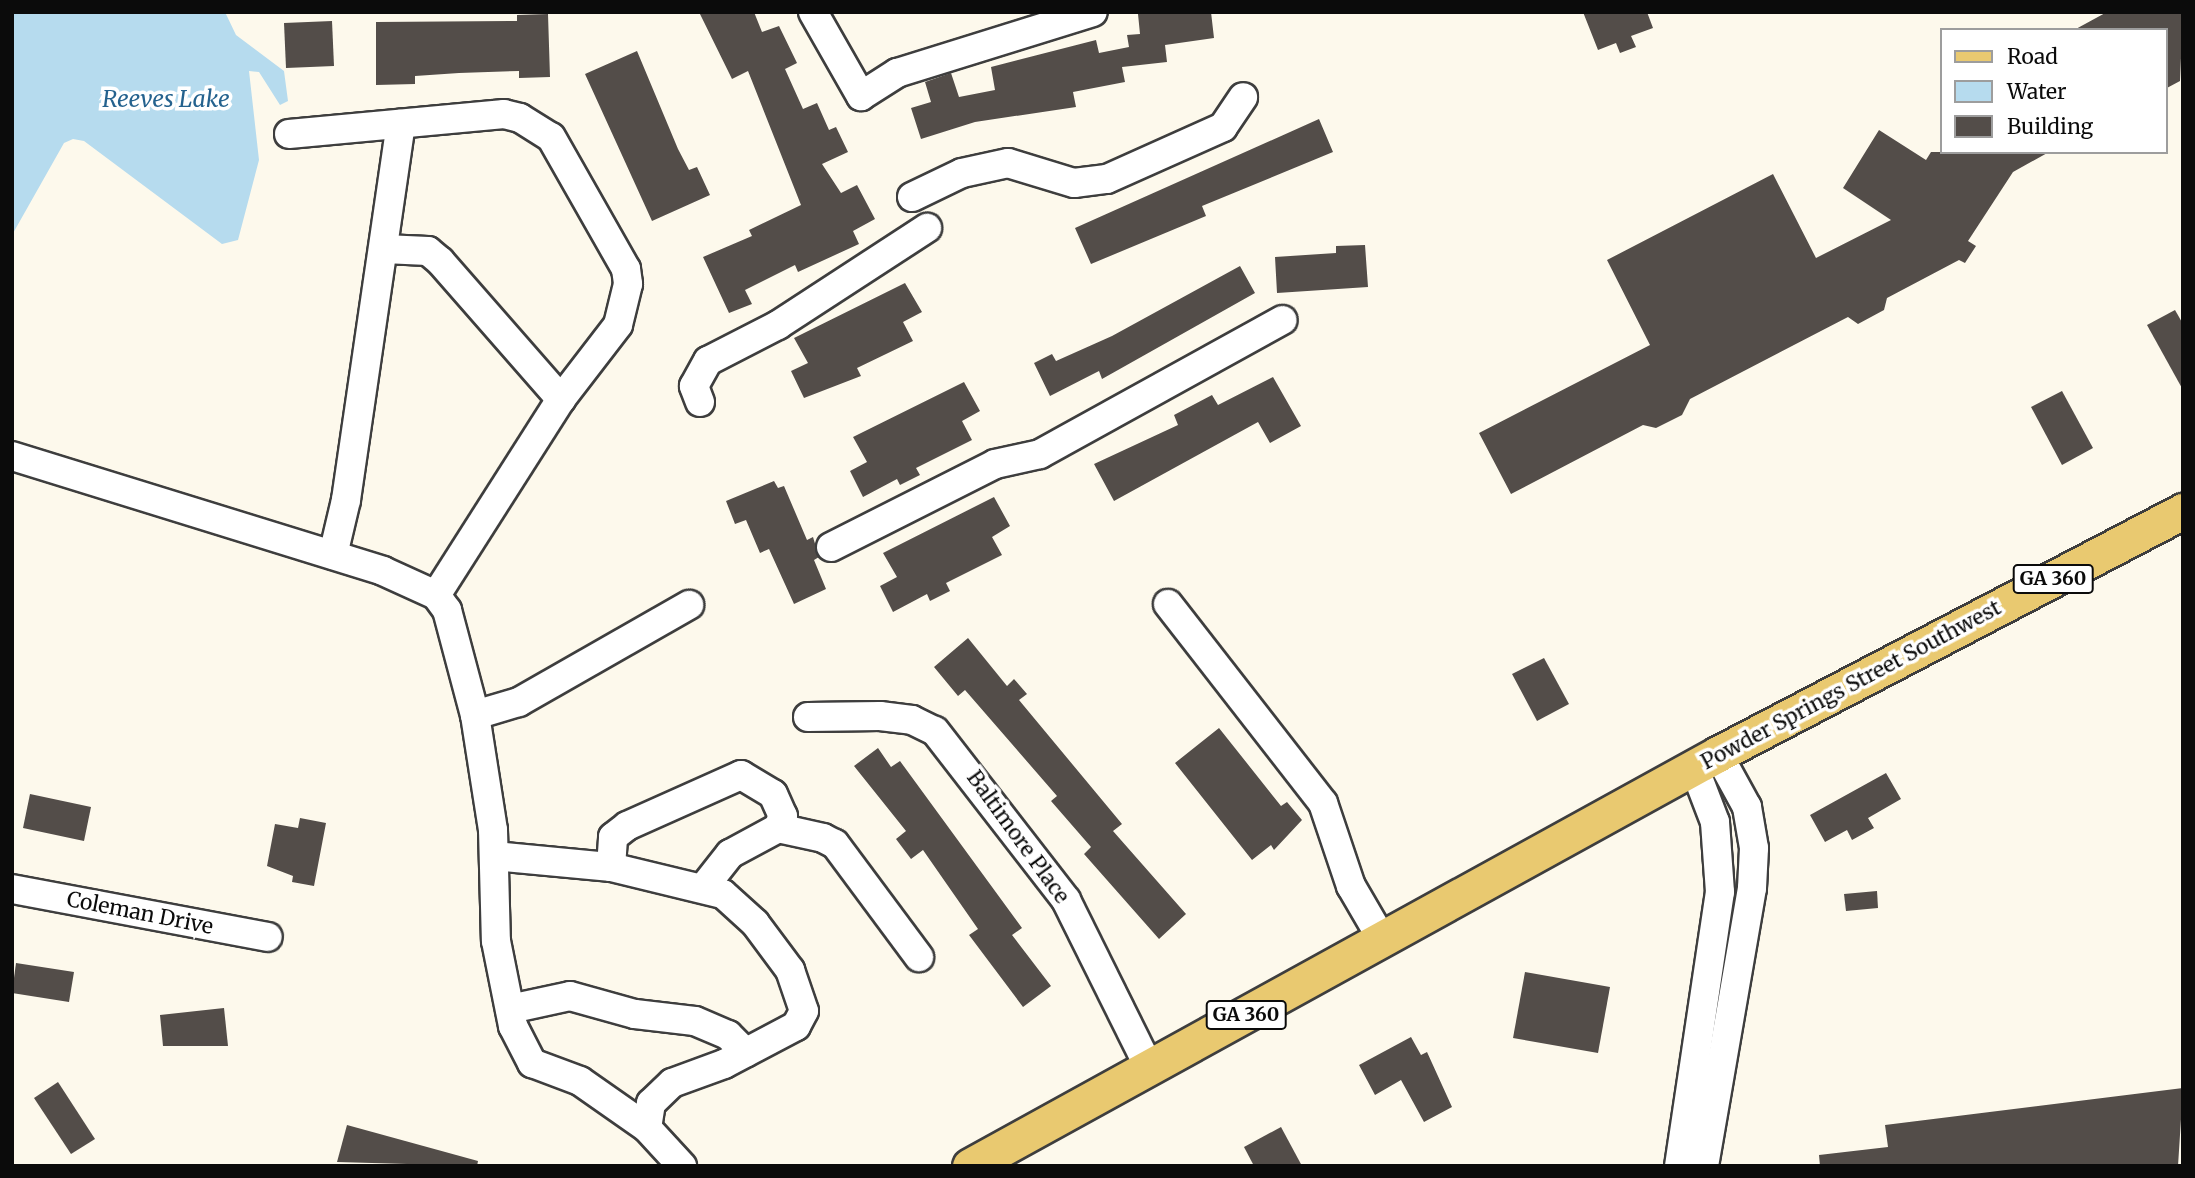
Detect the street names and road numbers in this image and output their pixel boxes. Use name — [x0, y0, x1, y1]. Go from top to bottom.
road number: GA 360 — [2011, 564, 2095, 594]
street label: Powder Springs Street Southwest — [1697, 595, 2005, 775]
street label: Baltimore Place — [961, 766, 1075, 908]
street label: Coleman Drive — [65, 886, 215, 940]
road number: GA 360 — [1204, 1000, 1288, 1030]

